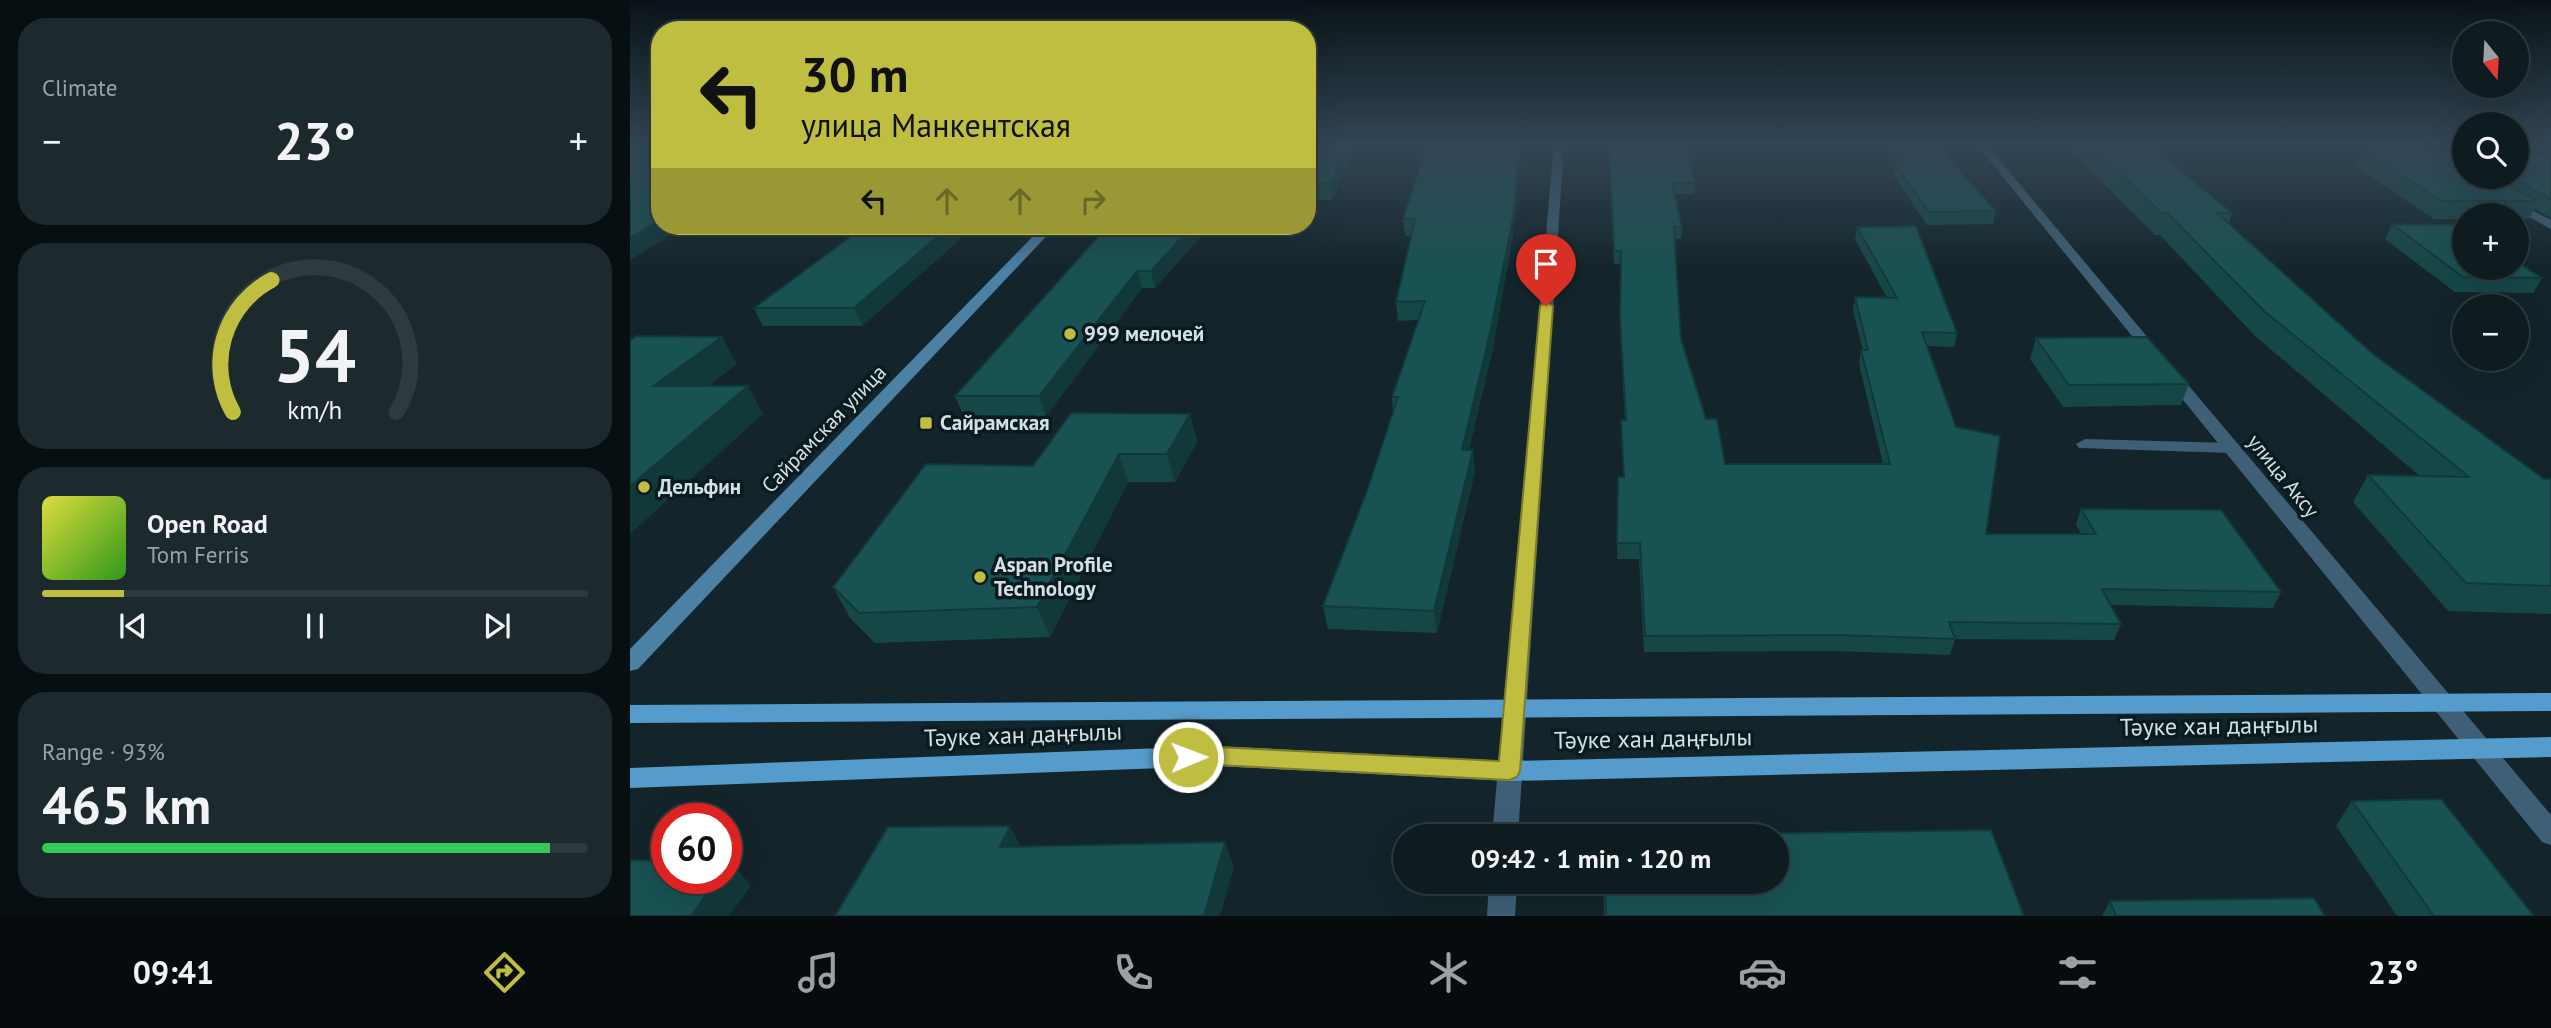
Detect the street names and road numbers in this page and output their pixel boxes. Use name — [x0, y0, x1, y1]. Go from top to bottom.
street label: Сайрамская улица — [756, 359, 892, 499]
street label: улица Аксу — [2242, 429, 2325, 523]
street label: Тәуке хан даңғылы — [2120, 708, 2318, 743]
street label: Тәуке хан даңғылы — [923, 716, 1123, 753]
street label: Тәуке хан даңғылы — [1554, 721, 1752, 756]

